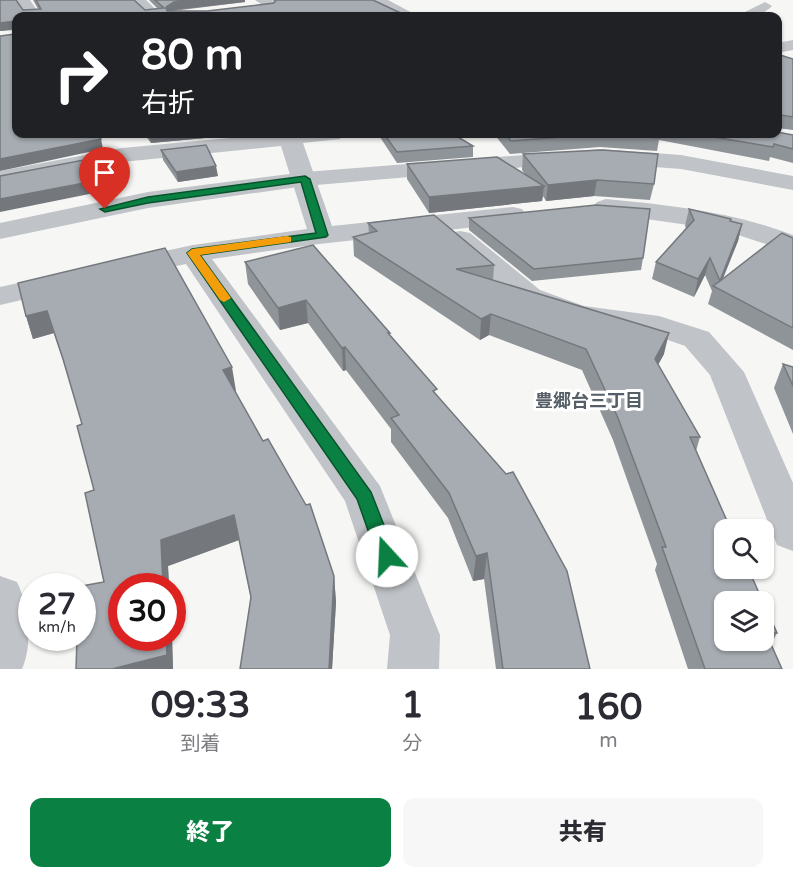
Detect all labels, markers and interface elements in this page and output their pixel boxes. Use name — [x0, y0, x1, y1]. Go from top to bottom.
text: 80 m — [141, 30, 243, 81]
icon: right — [42, 36, 120, 114]
text: 右折 — [141, 87, 195, 120]
pin — [79, 147, 130, 209]
icon: arrive — [88, 156, 121, 189]
district label: 豊郷台三丁目 — [535, 390, 643, 412]
map controls — [714, 519, 774, 651]
button: search — [714, 519, 774, 579]
position arrow — [355, 524, 419, 588]
speed limit sign: 30 — [108, 573, 186, 651]
text: 27 — [38, 586, 76, 623]
button: layers — [714, 591, 774, 651]
text: km/h — [38, 618, 76, 636]
text: 09:33 — [151, 684, 250, 727]
text: 1 — [401, 684, 424, 727]
text: 160 — [574, 686, 642, 729]
text: m — [599, 729, 618, 753]
text: 到着 — [181, 732, 221, 756]
text: 分 — [402, 732, 422, 756]
button: 終了 — [30, 798, 391, 867]
button: 共有 — [403, 798, 763, 867]

